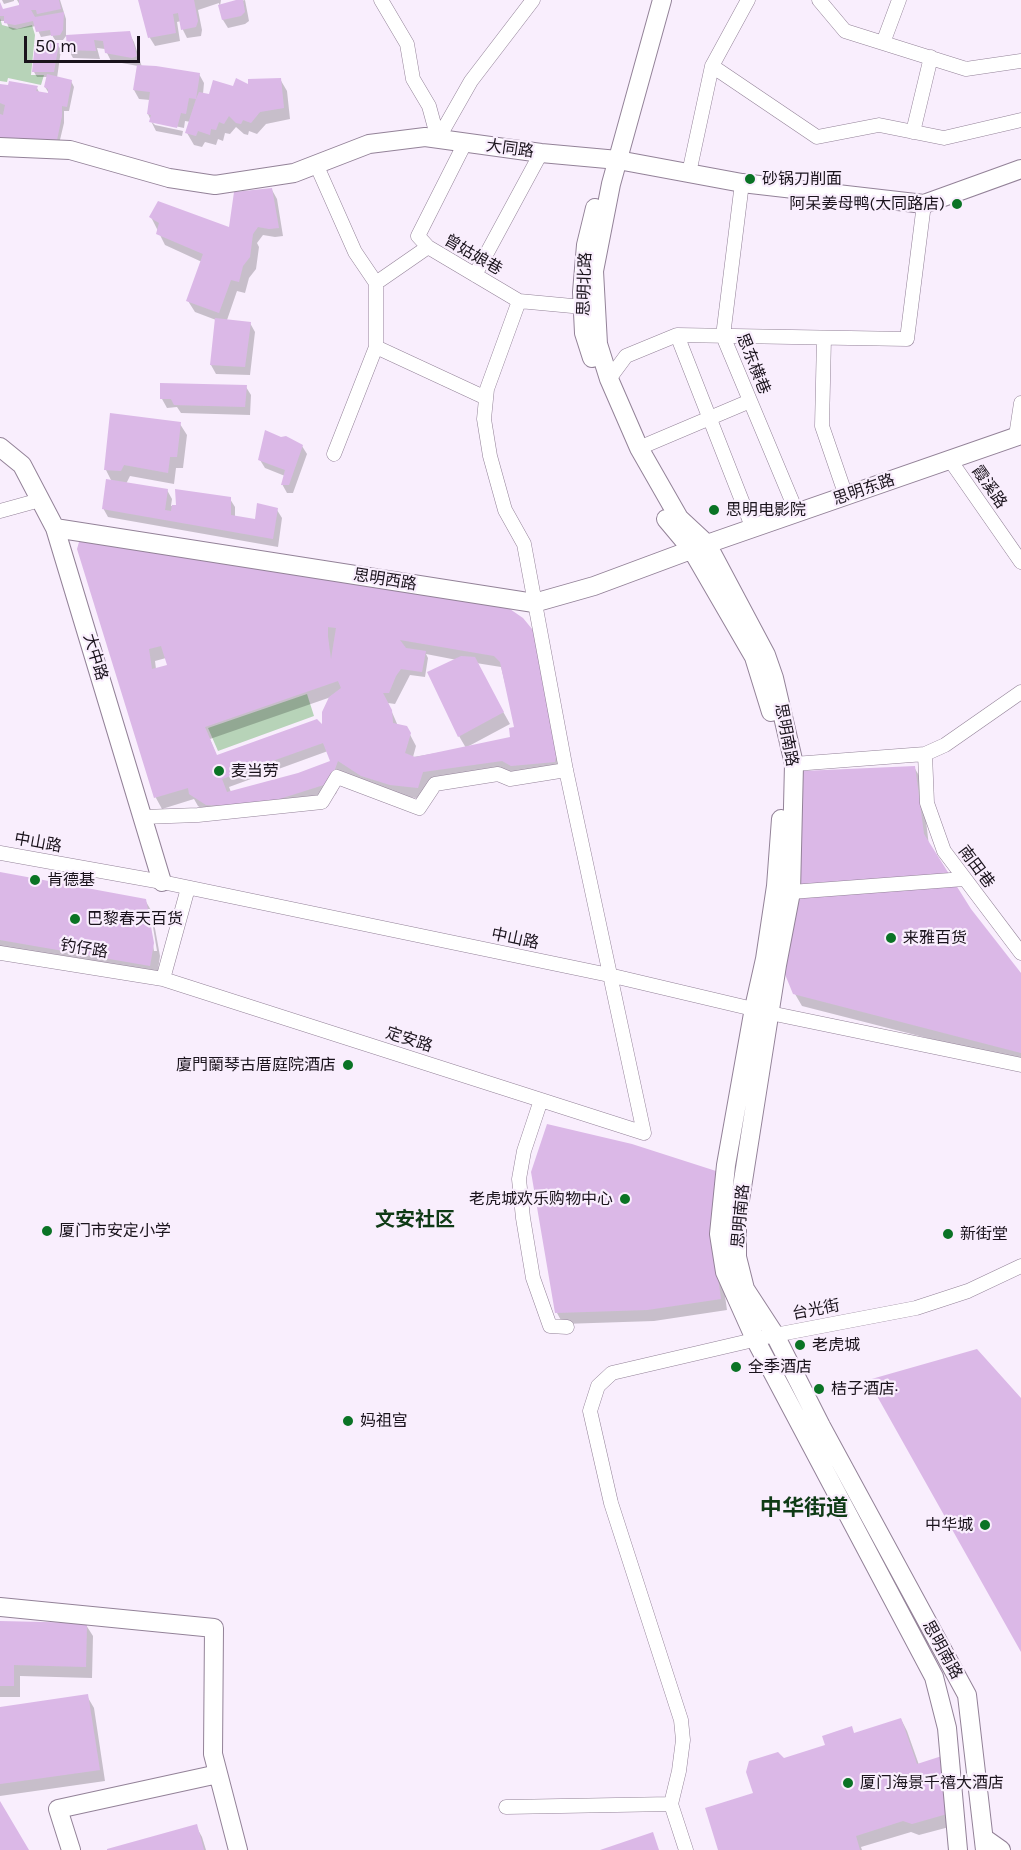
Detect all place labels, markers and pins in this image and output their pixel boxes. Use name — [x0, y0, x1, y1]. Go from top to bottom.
place label: 砂锅刀削面 — [762, 169, 842, 189]
marker: 砂锅刀削面 — [743, 172, 757, 186]
place label: 阿呆姜母鸭(大同路店) — [790, 194, 945, 214]
marker: 阿呆姜母鸭(大同路店) — [950, 197, 964, 211]
place label: 思明电影院 — [726, 500, 806, 520]
marker: 思明电影院 — [707, 503, 721, 517]
place label: 麦当劳 — [231, 761, 279, 781]
marker: 麦当劳 — [212, 764, 226, 778]
place label: 肯德基 — [47, 870, 95, 890]
marker: 肯德基 — [28, 873, 42, 887]
place label: 巴黎春天百货 — [87, 909, 183, 929]
marker: 巴黎春天百货 — [68, 912, 82, 926]
place label: 来雅百货 — [903, 928, 967, 948]
marker: 来雅百货 — [884, 931, 898, 945]
place label: 廈門蘭琴古厝庭院酒店 — [176, 1055, 336, 1075]
marker: 廈門蘭琴古厝庭院酒店 — [341, 1058, 355, 1072]
place label: 老虎城欢乐购物中心 — [469, 1189, 613, 1209]
marker: 老虎城欢乐购物中心 — [618, 1192, 632, 1206]
place label: 厦门市安定小学 — [59, 1221, 171, 1241]
marker: 厦门市安定小学 — [40, 1224, 54, 1238]
place label: 新街堂 — [960, 1224, 1008, 1244]
marker: 新街堂 — [941, 1227, 955, 1241]
place label: 老虎城 — [812, 1335, 860, 1355]
marker: 老虎城 — [793, 1338, 807, 1352]
place label: 全季酒店 — [748, 1357, 812, 1377]
marker: 全季酒店 — [729, 1360, 743, 1374]
place label: 桔子酒店· — [831, 1379, 898, 1399]
marker: 桔子酒店· — [812, 1382, 826, 1396]
place label: 妈祖宫 — [360, 1411, 408, 1431]
marker: 妈祖宫 — [341, 1414, 355, 1428]
place label: 中华城 — [925, 1515, 973, 1535]
marker: 中华城 — [978, 1518, 992, 1532]
place label: 厦门海景千禧大酒店 — [860, 1773, 1004, 1793]
marker: 厦门海景千禧大酒店 — [841, 1776, 855, 1790]

